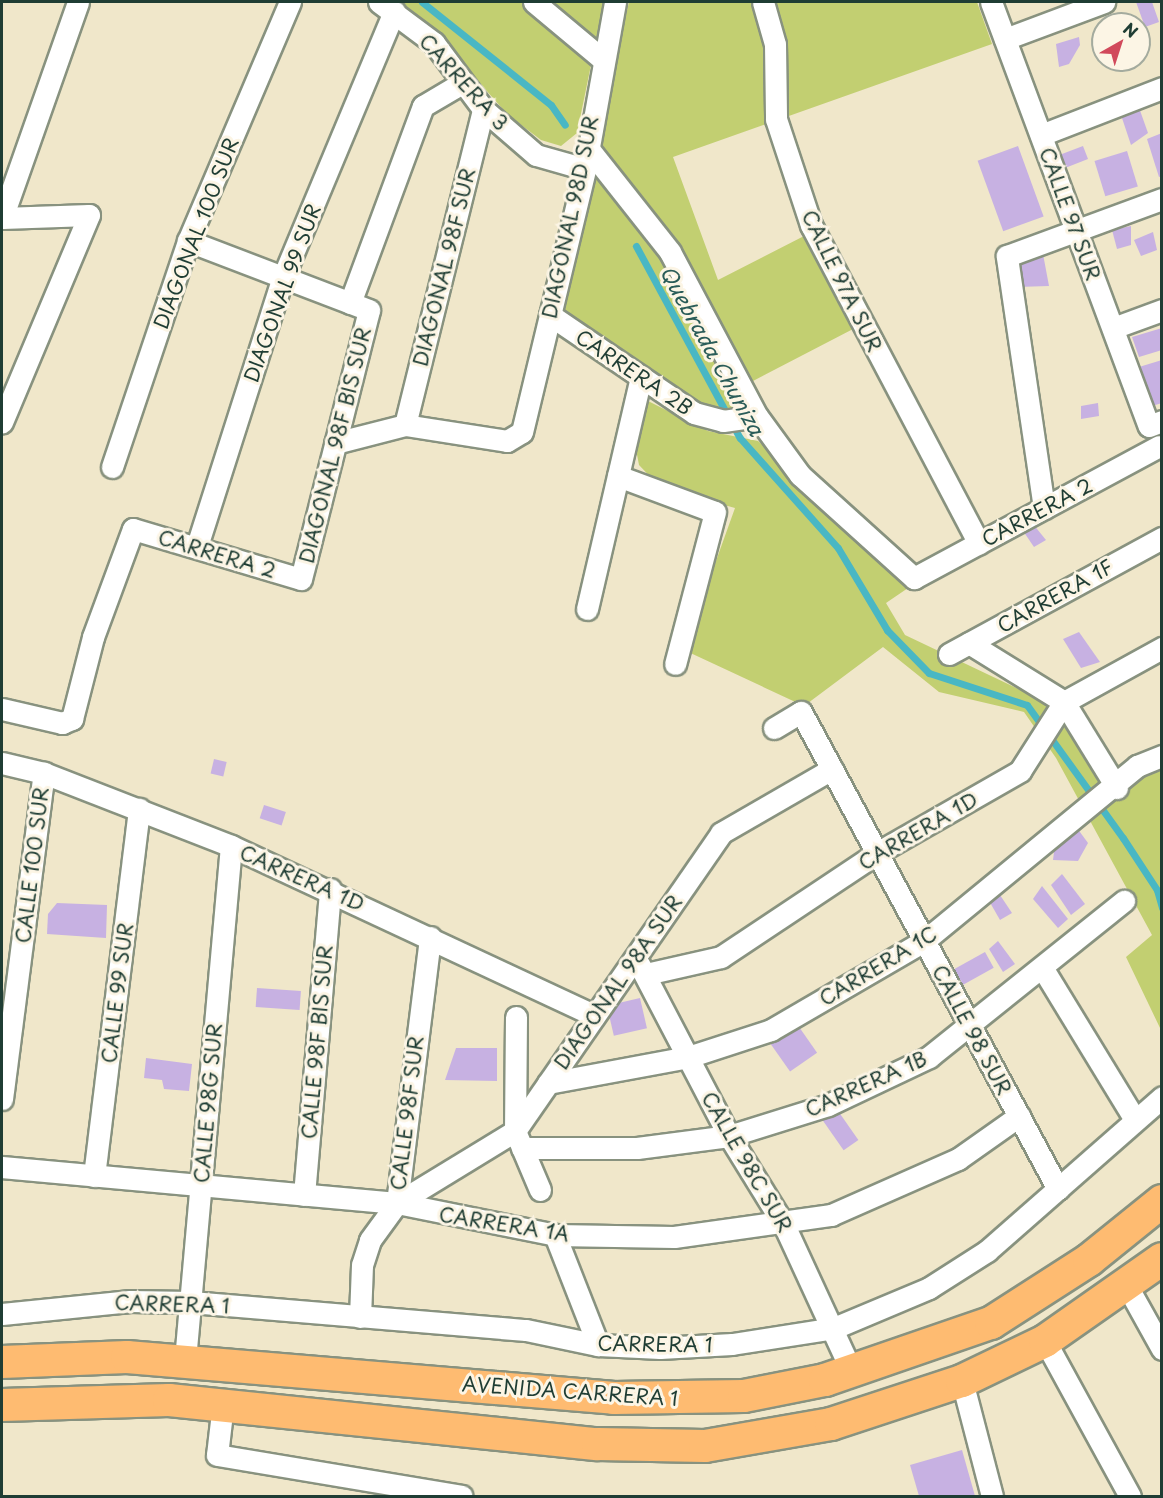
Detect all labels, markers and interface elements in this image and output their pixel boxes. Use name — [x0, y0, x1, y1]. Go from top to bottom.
north arrow — [1091, 12, 1151, 72]
text: N — [1119, 16, 1144, 43]
street label: CARRERA 3 — [415, 29, 513, 135]
street label: DIAGONAL 98D SUR — [537, 114, 603, 320]
street label: DIAGONAL 100 SUR — [148, 134, 244, 332]
street label: CALLE 97 SUR — [1034, 142, 1106, 286]
street label: DIAGONAL 98F SUR — [408, 167, 480, 367]
street label: DIAGONAL 99 SUR — [238, 200, 326, 386]
street label: CALLE 97A SUR — [797, 205, 887, 357]
water label: Quebrada Chuniza — [656, 261, 770, 439]
street label: CARRERA 2B — [572, 325, 696, 419]
street label: DIAGONAL 98F BIS SUR — [294, 326, 376, 564]
street label: CARRERA 2 — [978, 473, 1096, 551]
street label: CARRERA 2 — [156, 525, 278, 583]
street label: CARRERA 1F — [994, 555, 1116, 637]
street label: CALLE 100 SUR — [10, 785, 54, 945]
street label: CARRERA 1D — [855, 788, 981, 874]
street label: CARRERA 1D — [237, 840, 367, 916]
street label: DIAGONAL 98A SUR — [549, 891, 687, 1073]
street label: CALLE 99 SUR — [96, 919, 138, 1067]
street label: CARRERA 1C — [816, 922, 940, 1010]
street label: CALLE 98F BIS SUR — [297, 944, 337, 1140]
street label: CALLE 98 SUR — [927, 960, 1017, 1100]
street label: CALLE 98G SUR — [189, 1021, 227, 1185]
street label: CALLE 98F SUR — [386, 1034, 428, 1192]
street label: CARRERA 1B — [802, 1047, 930, 1121]
street label: CALLE 98C SUR — [697, 1087, 797, 1237]
street label: CARRERA 1A — [438, 1202, 570, 1246]
street label: CARRERA 1 — [114, 1290, 230, 1318]
street label: CARRERA 1 — [597, 1331, 713, 1357]
street label: AVENIDA CARRERA 1 — [462, 1372, 678, 1410]

